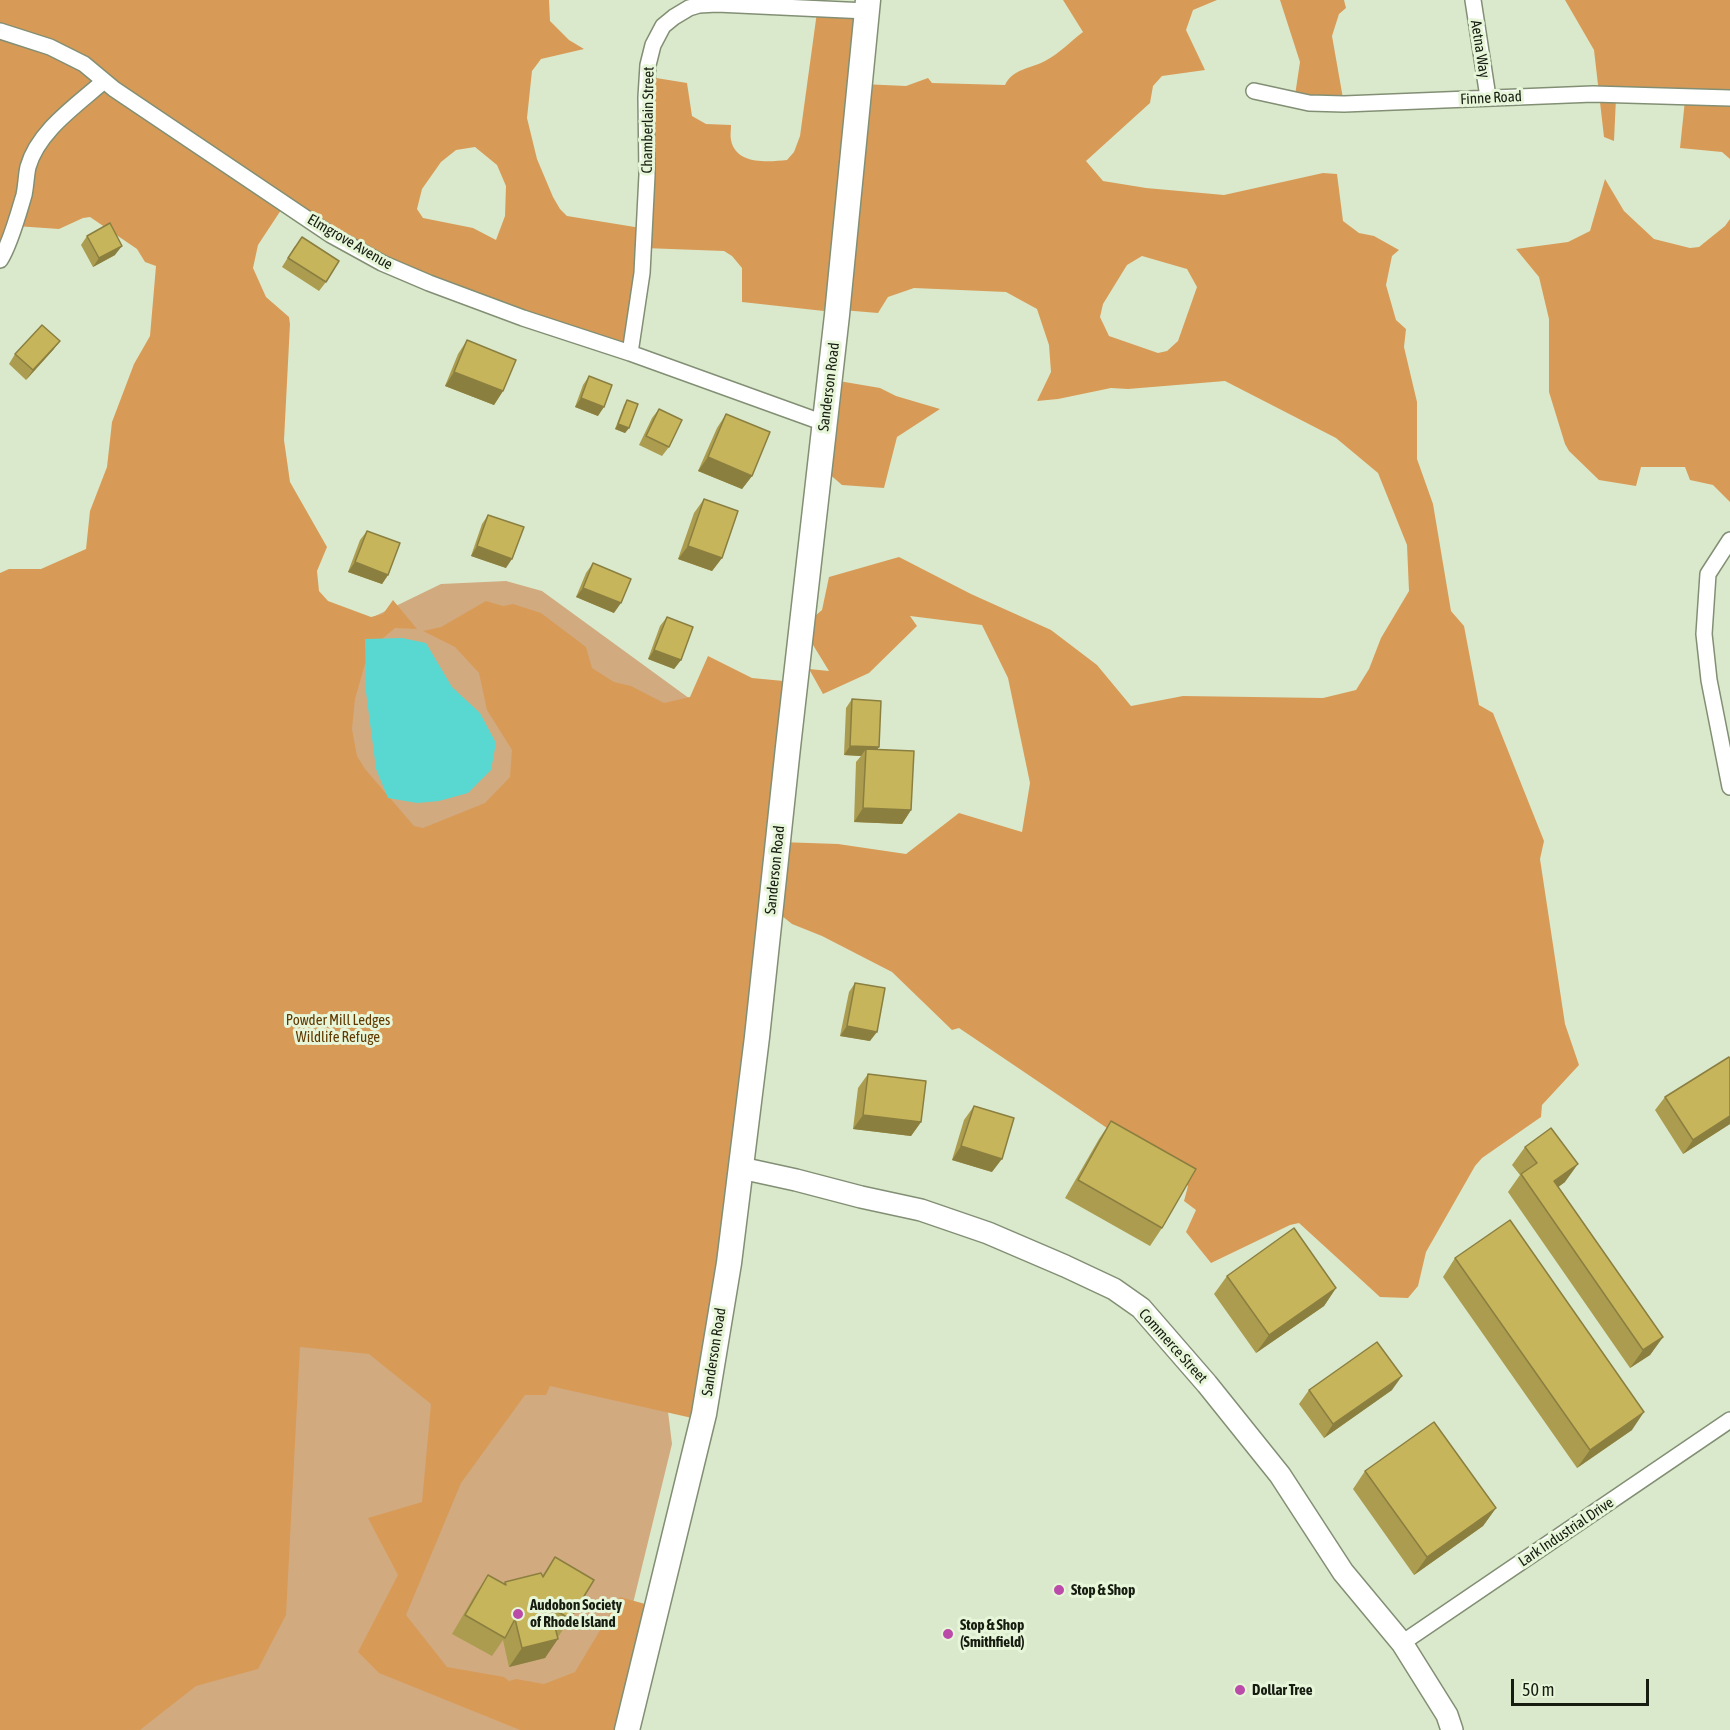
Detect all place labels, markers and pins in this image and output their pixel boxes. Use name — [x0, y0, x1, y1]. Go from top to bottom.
place label: Stop & Shop — [1071, 1581, 1135, 1599]
marker: Stop & Shop — [1052, 1583, 1066, 1597]
place label: Audobon Society of Rhode Island — [530, 1596, 622, 1631]
marker: Audobon Society of Rhode Island — [511, 1607, 525, 1621]
place label: Stop & Shop (Smithfield) — [960, 1616, 1025, 1651]
marker: Stop & Shop (Smithfield) — [941, 1627, 955, 1641]
place label: Dollar Tree — [1252, 1681, 1313, 1699]
marker: Dollar Tree — [1233, 1683, 1247, 1697]

